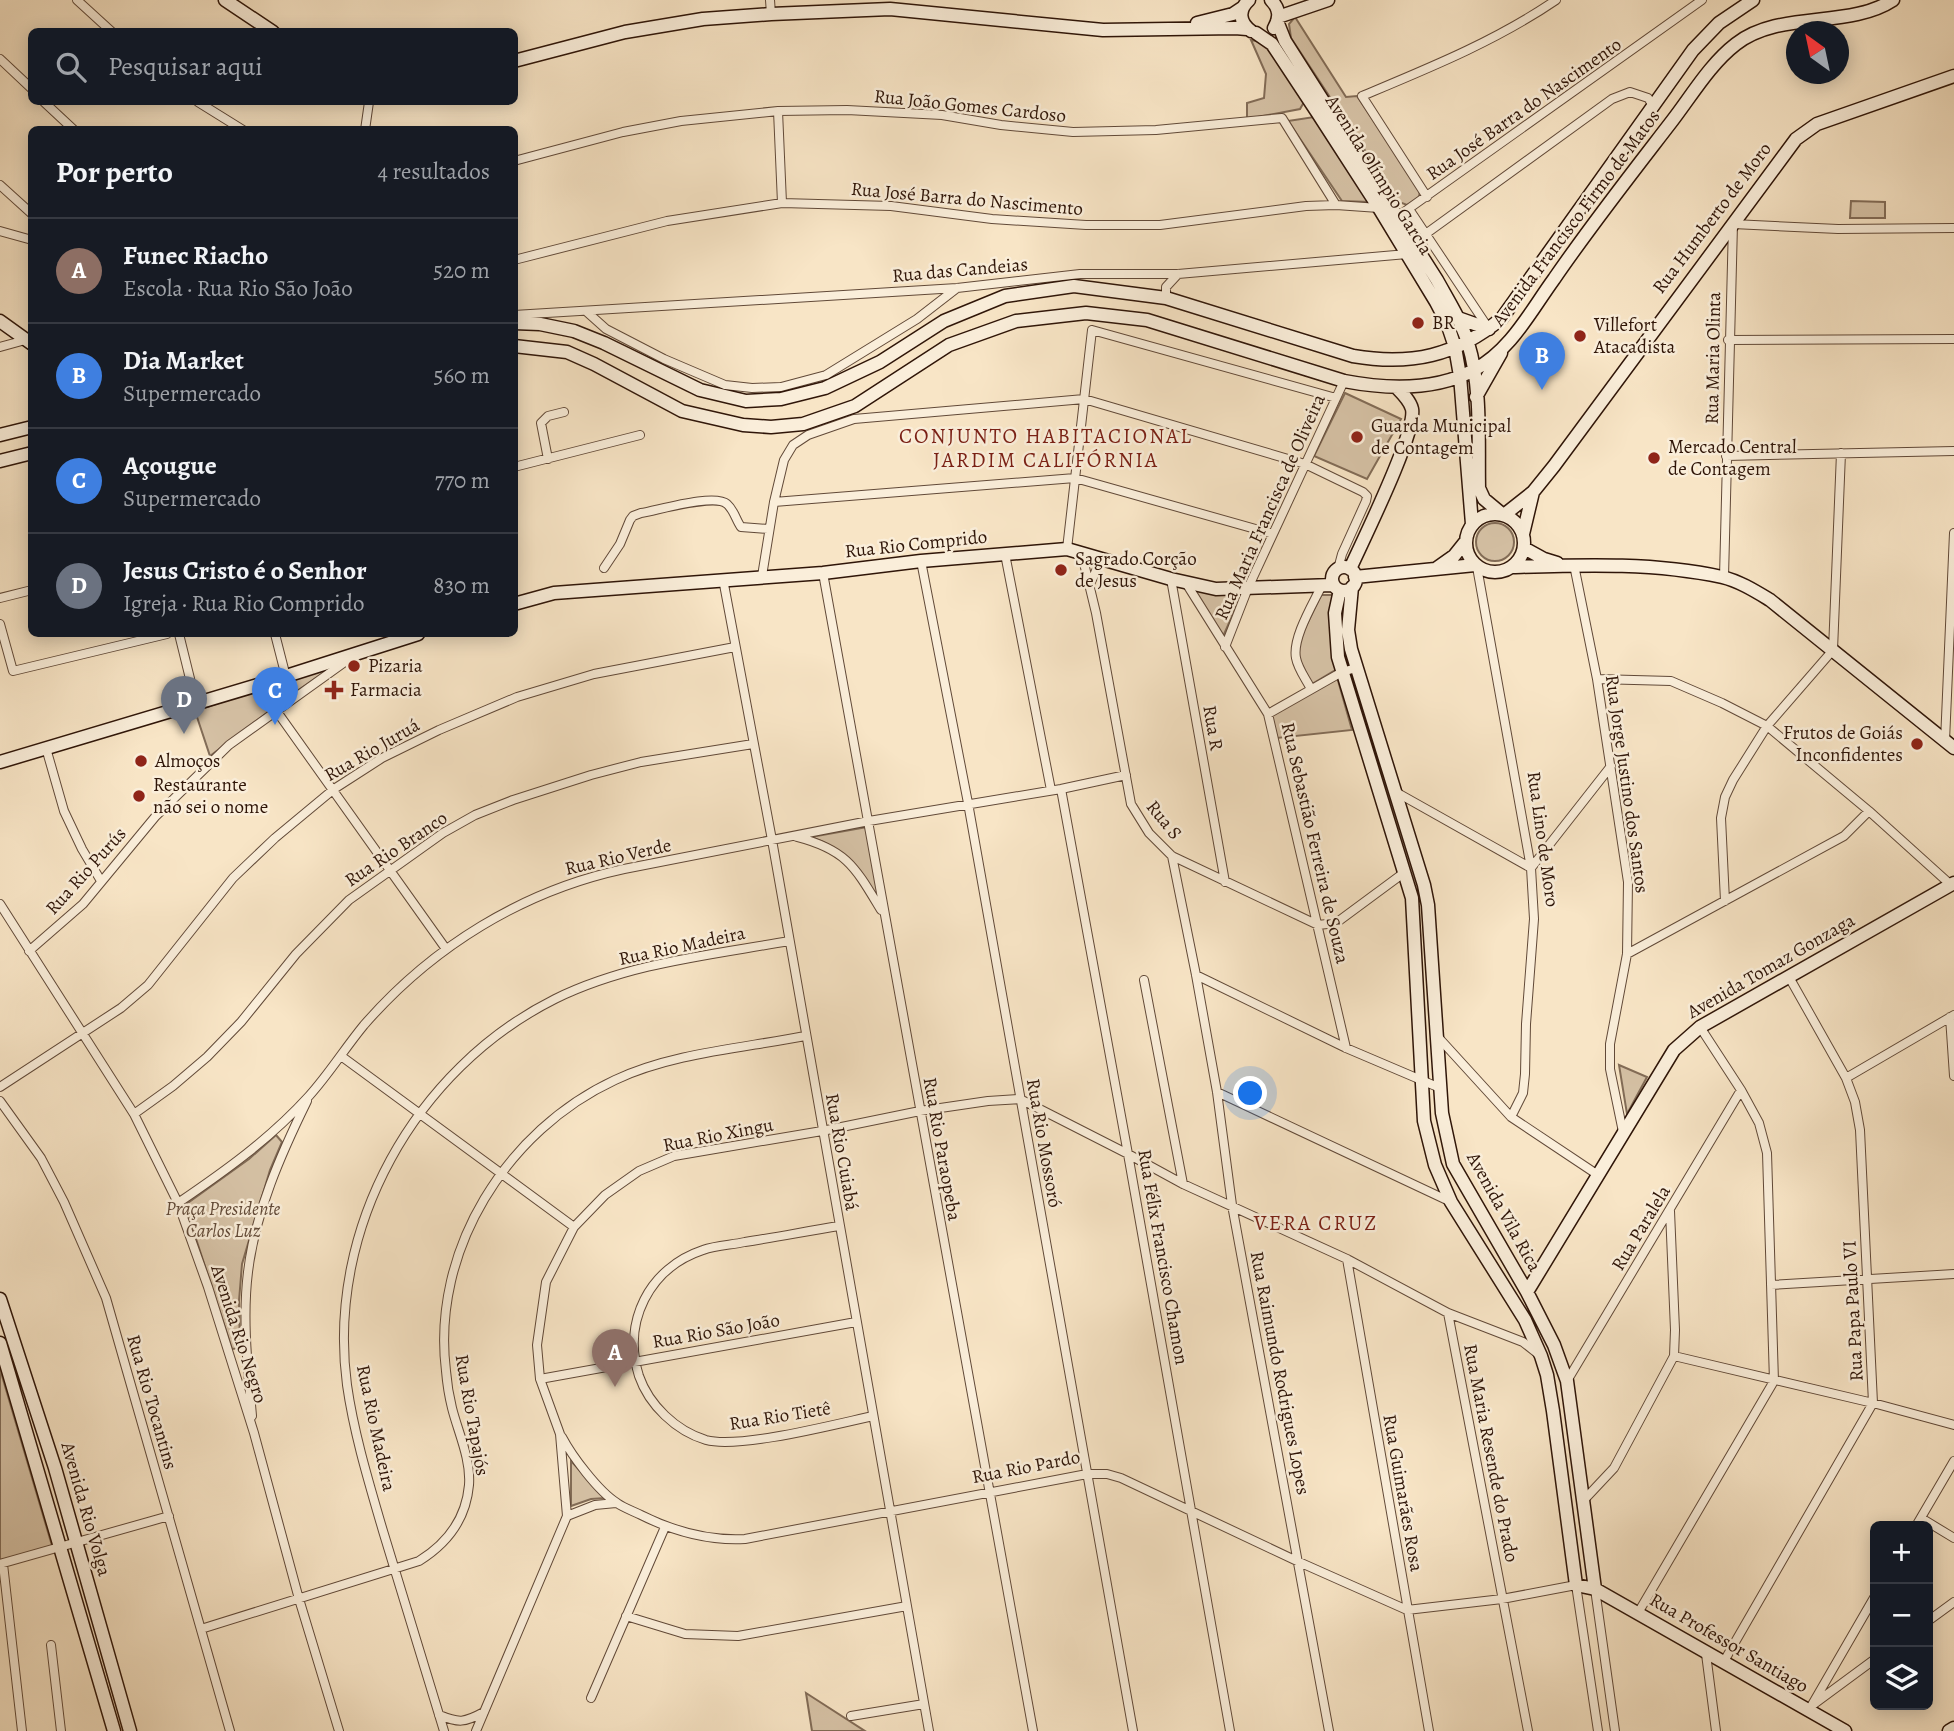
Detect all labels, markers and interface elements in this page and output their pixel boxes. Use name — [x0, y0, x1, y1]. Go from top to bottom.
north arrow — [1786, 21, 1849, 84]
search box — [28, 28, 518, 105]
street label: Rua José Barra do Nascimento — [1421, 32, 1627, 186]
icon: search — [52, 48, 90, 86]
text: Pesquisar aqui — [108, 49, 263, 84]
street label: Rua João Gomes Cardoso — [873, 83, 1067, 129]
street label: Avenida Olímpio Garcia — [1319, 89, 1439, 260]
street label: Avenida Francisco Firmo de Matos — [1485, 104, 1666, 333]
street label: Rua Humberto de Moro — [1646, 137, 1778, 299]
text: Por perto — [56, 152, 173, 192]
text: 4 resultados — [377, 156, 490, 187]
street label: Rua José Barra do Nascimento — [850, 176, 1084, 222]
text: Funec Riacho — [123, 238, 268, 273]
street label: Rua das Candeias — [891, 251, 1029, 289]
text: A — [72, 255, 86, 286]
text: 520 m — [433, 255, 490, 286]
text: Escola · Rua Rio São João — [123, 273, 353, 304]
street label: Rua Maria Olinta — [1699, 291, 1727, 425]
place label: BR — [1432, 310, 1455, 336]
place label: Villefort Atacadista — [1593, 312, 1675, 360]
marker: BR — [1410, 315, 1426, 331]
marker: Villefort Atacadista — [1572, 328, 1588, 344]
pin: B — [1519, 332, 1565, 390]
text: Dia Market — [123, 343, 244, 378]
text: B — [72, 360, 86, 391]
text: 560 m — [434, 360, 490, 391]
text: Supermercado — [123, 378, 261, 409]
street label: Rua Maria Francisca de Oliveira — [1208, 390, 1332, 624]
place label: Guarda Municipal de Contagem — [1371, 413, 1511, 461]
district label: CONJUNTO HABITACIONAL JARDIM CALIFÓRNIA — [899, 422, 1193, 474]
marker: Guarda Municipal de Contagem — [1349, 429, 1365, 445]
place label: Mercado Central de Contagem — [1668, 434, 1797, 482]
text: Açougue — [123, 448, 217, 483]
marker: Mercado Central de Contagem — [1646, 450, 1662, 466]
text: C — [72, 465, 86, 496]
text: 770 m — [435, 465, 490, 496]
text: Supermercado — [123, 483, 261, 514]
street label: Rua Rio Comprido — [844, 524, 988, 564]
place label: Sagrado Corção de Jesus — [1075, 546, 1197, 594]
text: Jesus Cristo é o Senhor — [123, 553, 367, 588]
marker: Sagrado Corção de Jesus — [1053, 562, 1069, 578]
text: D — [71, 570, 87, 601]
text: 830 m — [433, 570, 490, 601]
text: Igreja · Rua Rio Comprido — [123, 588, 365, 619]
place label: Pizaria — [368, 653, 423, 679]
marker: Pizaria — [346, 658, 362, 674]
pin: C — [252, 667, 298, 725]
street label: Rua Jorge Justino dos Santos — [1599, 673, 1655, 895]
pin: D — [161, 676, 207, 734]
place label: Farmacia — [350, 677, 422, 703]
marker: Farmacia — [324, 680, 344, 700]
street label: Rua R — [1196, 703, 1230, 753]
street label: Rua Rio Juruá — [319, 712, 425, 788]
street label: Rua Sebastião Ferreira de Souza — [1275, 720, 1355, 966]
place label: Frutos de Goiás Inconfidentes — [1783, 720, 1903, 768]
marker: Frutos de Goiás Inconfidentes — [1909, 736, 1925, 752]
place label: Almoços — [154, 748, 221, 774]
marker: Almoços — [133, 753, 149, 769]
street label: Rua Lino de Moro — [1521, 769, 1565, 909]
place label: Restaurante não sei o nome — [153, 772, 268, 820]
marker: Restaurante não sei o nome — [131, 788, 147, 804]
street label: Rua S — [1140, 795, 1188, 845]
street label: Rua Rio Branco — [340, 805, 452, 893]
street label: Rua Rio Purús — [40, 821, 132, 921]
street label: Rua Rio Verde — [562, 832, 674, 882]
street label: Avenida Tomaz Gonzaga — [1681, 907, 1860, 1025]
street label: Rua Rio Madeira — [616, 920, 748, 972]
street label: Rua Rio Paraopeba — [917, 1075, 967, 1223]
your location — [1233, 1076, 1267, 1110]
street label: Rua Rio Mossoró — [1020, 1077, 1068, 1209]
street label: Rua Rio Cuiabá — [819, 1091, 865, 1213]
street label: Rua Rio Xingu — [661, 1111, 776, 1158]
street label: Rua Félix Francisco Chamon — [1131, 1147, 1195, 1367]
street label: Avenida Vila Rica — [1460, 1147, 1548, 1277]
street label: Rua Paralela — [1605, 1180, 1677, 1276]
park label: Praça Presidente Carlos Luz — [166, 1196, 281, 1244]
district label: VERA CRUZ — [1253, 1209, 1378, 1237]
street label: Rua Papa Paulo VI — [1836, 1240, 1870, 1382]
street label: Rua Raimundo Rodrigues Lopes — [1244, 1249, 1316, 1497]
street label: Avenida Rio Negro — [204, 1261, 274, 1406]
street label: Rua Rio São João — [650, 1307, 782, 1355]
pin: A — [592, 1329, 638, 1387]
street label: Rua Rio Tocantins — [120, 1331, 184, 1473]
street label: Rua Maria Resende do Prado — [1457, 1342, 1525, 1564]
street label: Rua Rio Tapajós — [449, 1352, 495, 1478]
street label: Rua Rio Madeira — [350, 1362, 402, 1494]
street label: Rua Rio Tietê — [727, 1395, 833, 1437]
street label: Rua Guimarães Rosa — [1376, 1412, 1430, 1574]
street label: Avenida Rio Volga — [54, 1438, 118, 1579]
street label: Rua Rio Pardo — [970, 1444, 1082, 1490]
map controls — [1870, 1521, 1933, 1710]
button: + — [1870, 1521, 1933, 1584]
button: − — [1870, 1584, 1933, 1647]
street label: Rua Professor Santiago — [1645, 1587, 1813, 1699]
button: layers — [1870, 1647, 1933, 1710]

